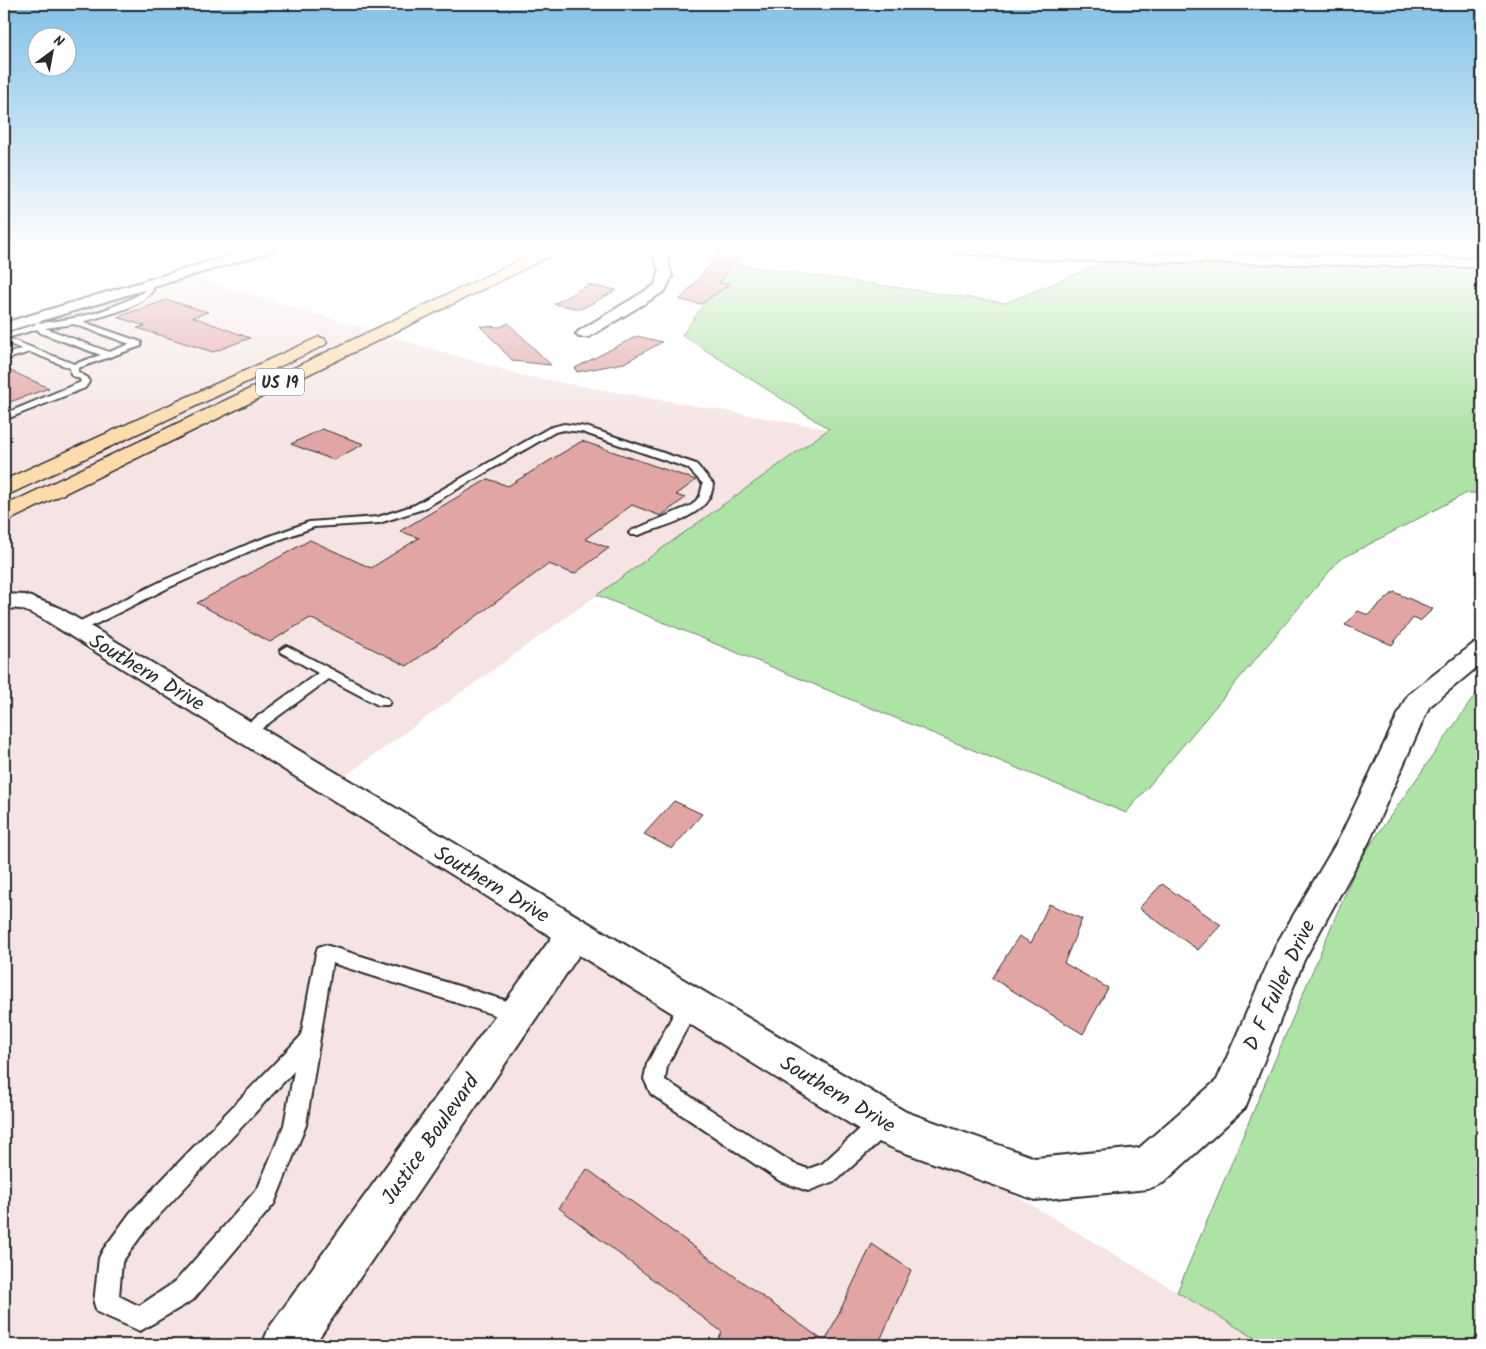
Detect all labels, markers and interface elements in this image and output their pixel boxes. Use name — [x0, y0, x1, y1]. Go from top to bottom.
north arrow — [28, 28, 78, 78]
text: N — [49, 30, 68, 54]
road number: US 19 — [256, 368, 304, 396]
street label: Southern Drive — [82, 626, 211, 721]
street label: Southern Drive — [427, 838, 556, 933]
street label: D F Fuller Drive — [1236, 914, 1325, 1057]
street label: Southern Drive — [773, 1048, 902, 1143]
street label: Justice Boulevard — [374, 1067, 489, 1212]

